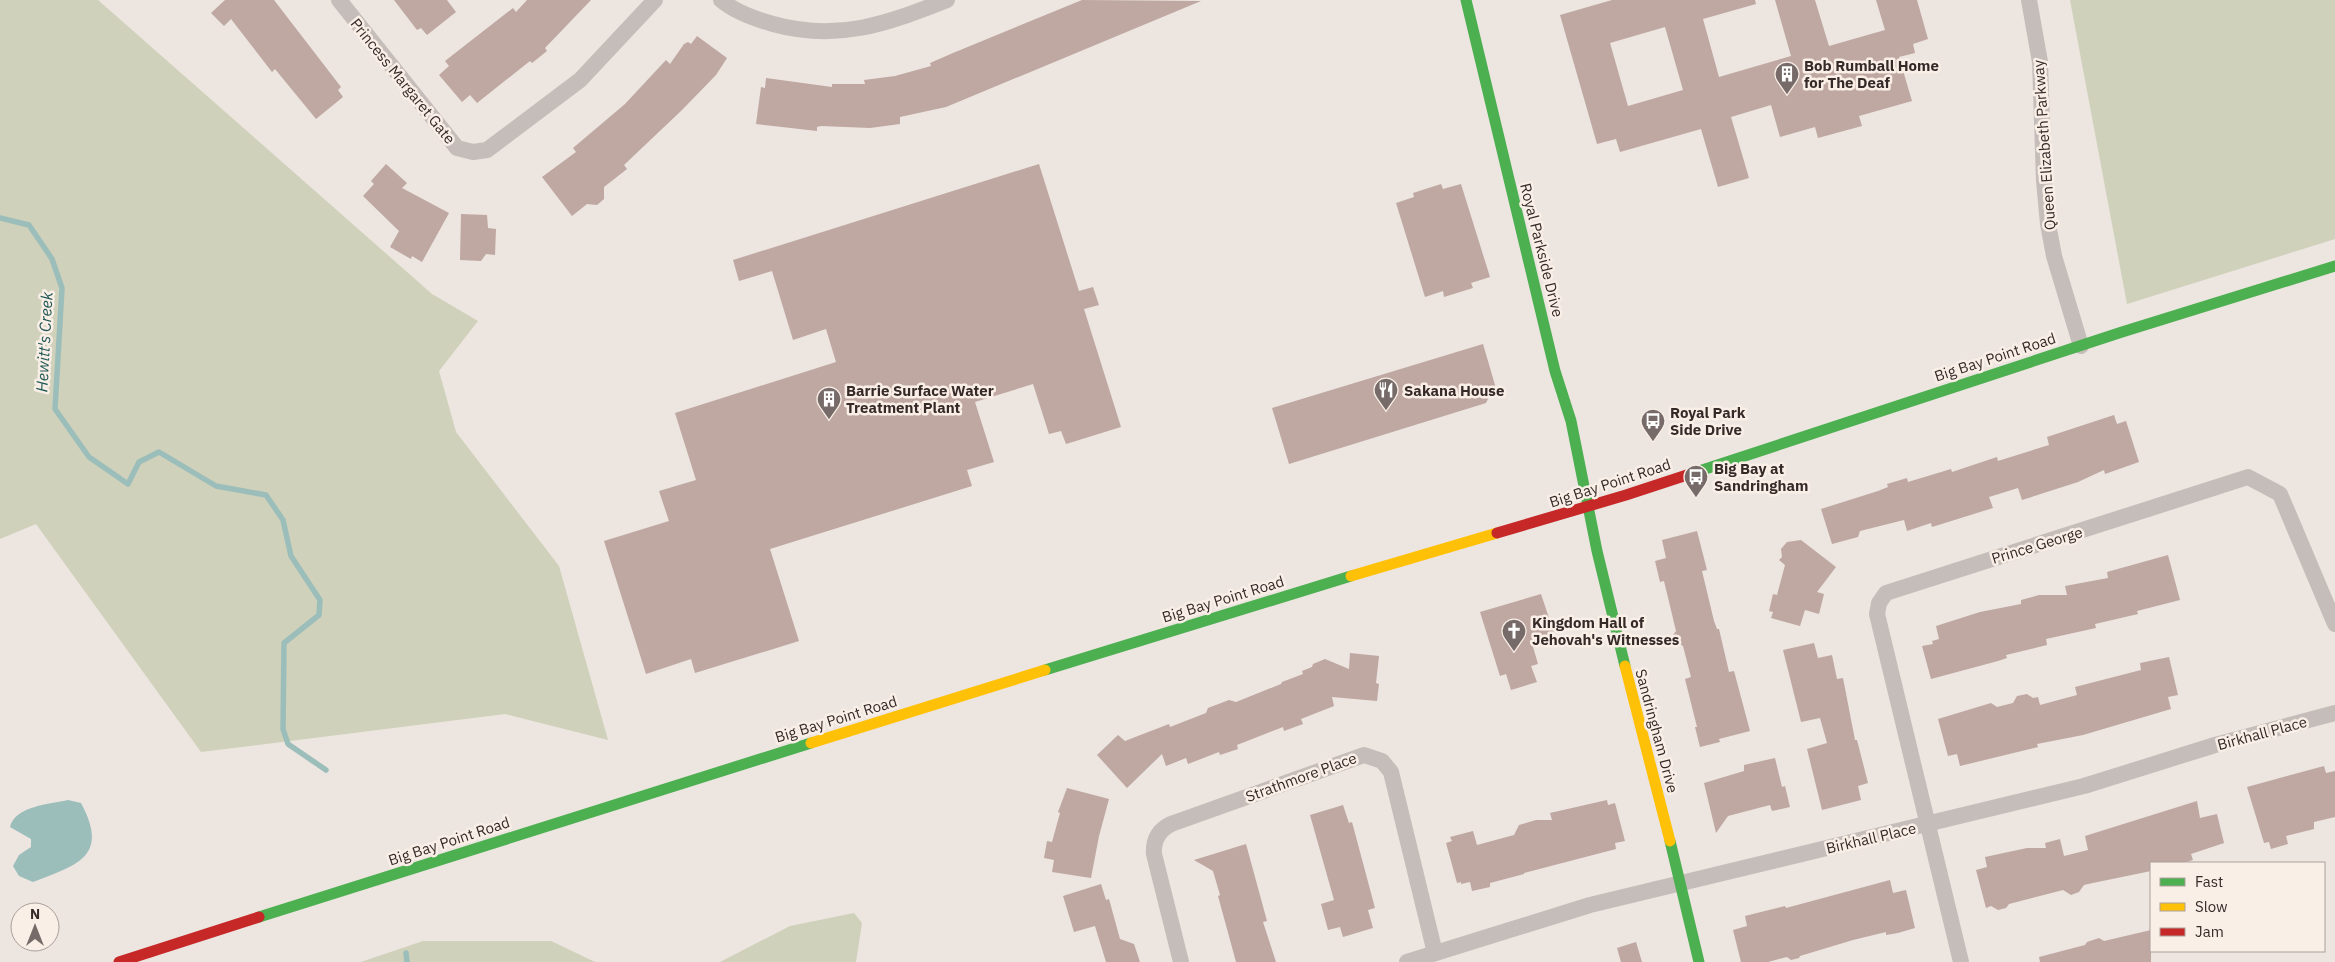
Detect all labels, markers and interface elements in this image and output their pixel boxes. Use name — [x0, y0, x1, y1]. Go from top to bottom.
street label: Princess Margaret Gate — [347, 14, 459, 148]
place label: Bob Rumball Home for The Deaf — [1804, 56, 1939, 92]
street label: Queen Elizabeth Parkway — [2029, 59, 2059, 231]
building icon: Bob Rumball Home for The Deaf — [1774, 61, 1800, 95]
street label: Royal Parkside Drive — [1516, 181, 1568, 319]
water label: Hewitt's Creek — [31, 291, 57, 393]
street label: Big Bay Point Road — [1932, 328, 2058, 386]
restaurant icon: Sakana House — [1373, 377, 1399, 411]
place label: Barrie Surface Water Treatment Plant — [846, 381, 994, 417]
place label: Sakana House — [1404, 381, 1504, 400]
building icon: Barrie Surface Water Treatment Plant — [816, 386, 842, 420]
place label: Royal Park Side Drive — [1670, 403, 1746, 439]
bus stop icon: Royal Park Side Drive — [1640, 408, 1666, 442]
street label: Big Bay Point Road — [1547, 454, 1673, 512]
place label: Big Bay at Sandringham — [1714, 459, 1808, 495]
bus stop icon: Big Bay at Sandringham — [1683, 464, 1709, 498]
street label: Prince George — [1989, 522, 2085, 568]
street label: Big Bay Point Road — [1160, 571, 1286, 627]
place label: Kingdom Hall of Jehovah's Witnesses — [1532, 613, 1680, 649]
church icon: Kingdom Hall of Jehovah's Witnesses — [1501, 618, 1527, 652]
street label: Sandringham Drive — [1631, 667, 1683, 795]
street label: Big Bay Point Road — [773, 691, 899, 747]
street label: Birkhall Place — [2215, 712, 2309, 754]
street label: Strathmore Place — [1243, 748, 1359, 806]
street label: Big Bay Point Road — [386, 812, 512, 870]
street label: Birkhall Place — [1824, 818, 1918, 858]
legend — [2150, 862, 2325, 952]
text: Fast — [2195, 872, 2223, 891]
text: Slow — [2195, 897, 2228, 916]
north arrow — [10, 902, 60, 952]
text: N — [30, 905, 40, 923]
text: Jam — [2195, 922, 2224, 941]

